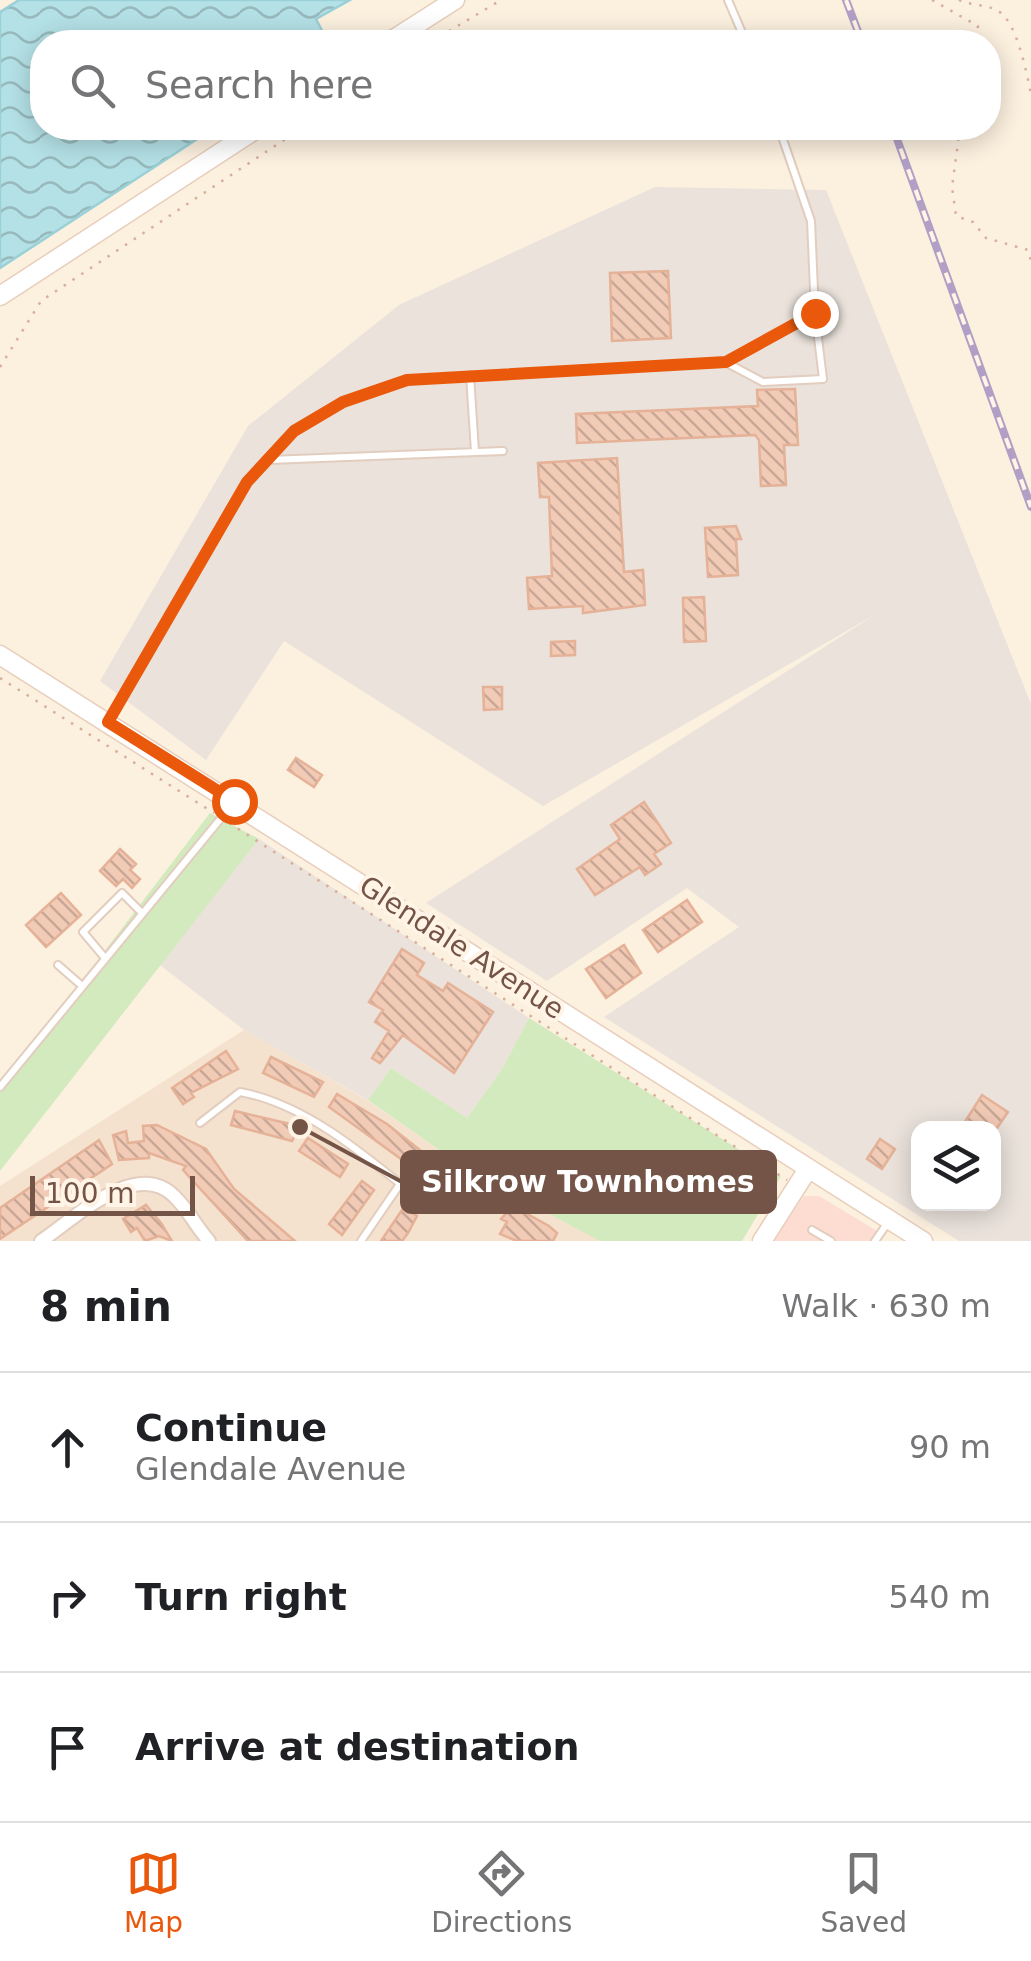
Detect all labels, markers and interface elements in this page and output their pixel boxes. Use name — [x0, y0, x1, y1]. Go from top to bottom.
search box — [30, 30, 1001, 140]
icon: search — [65, 58, 120, 113]
text: Search here — [145, 63, 373, 107]
route end — [793, 291, 839, 337]
route start — [212, 779, 258, 825]
street label: Glendale Avenue — [353, 869, 570, 1026]
map controls — [911, 1121, 1001, 1211]
button: layers — [911, 1121, 1001, 1211]
callout: Silkrow Townhomes — [402, 1152, 775, 1212]
text: Silkrow Townhomes — [421, 1164, 755, 1199]
scale bar — [30, 1171, 195, 1216]
text: 100 m — [45, 1177, 135, 1210]
text: 8 min — [40, 1282, 172, 1331]
text: Walk · 630 m — [781, 1287, 991, 1325]
text: Continue — [135, 1406, 327, 1450]
icon: ahead — [40, 1420, 95, 1475]
text: 90 m — [909, 1428, 991, 1466]
text: Glendale Avenue — [135, 1450, 406, 1488]
icon: right — [40, 1570, 95, 1625]
text: Turn right — [135, 1575, 347, 1619]
text: 540 m — [889, 1578, 991, 1616]
icon: arrive — [40, 1720, 95, 1775]
text: Arrive at destination — [135, 1725, 580, 1769]
tab: Map — [124, 1846, 183, 1939]
tab: Directions — [431, 1846, 572, 1939]
tab: Saved — [820, 1846, 907, 1939]

